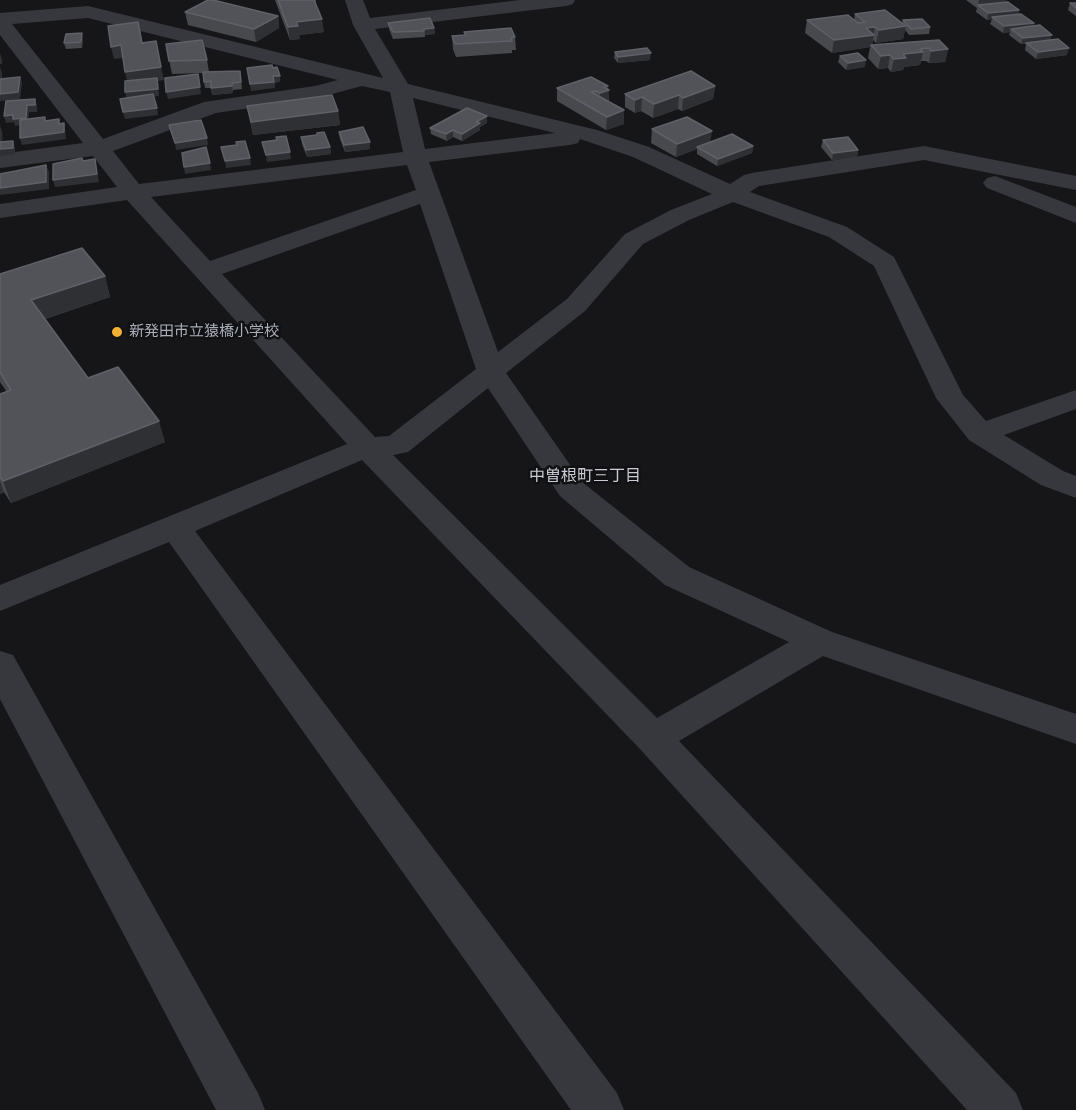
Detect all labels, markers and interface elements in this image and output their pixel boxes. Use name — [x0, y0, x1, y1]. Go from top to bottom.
place label: 新発田市立猿橋小学校 — [129, 323, 279, 341]
marker: 新発田市立猿橋小学校 — [110, 325, 124, 339]
district label: 中曽根町三丁目 — [529, 467, 641, 487]

